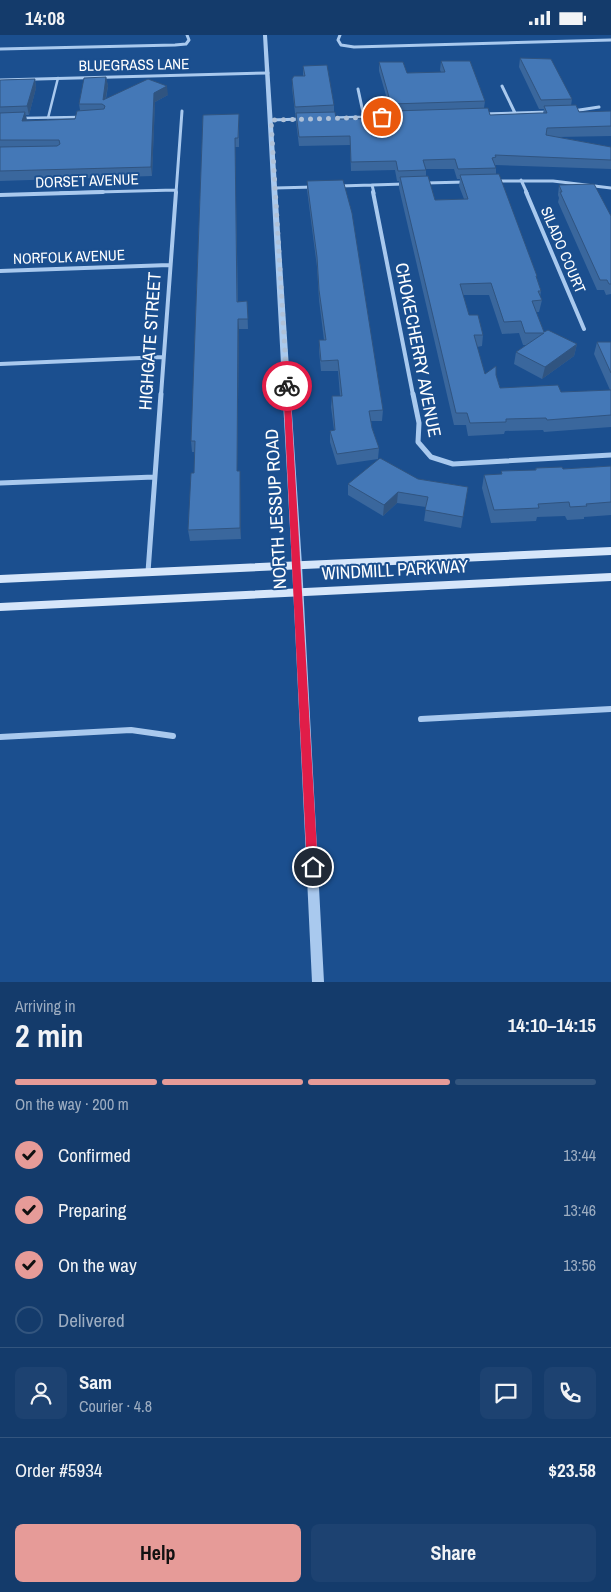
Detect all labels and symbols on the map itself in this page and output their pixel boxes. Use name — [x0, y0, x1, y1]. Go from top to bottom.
street label: BLUEGRASS LANE — [78, 53, 190, 76]
pin — [361, 96, 403, 138]
street label: DORSET AVENUE — [35, 168, 139, 193]
street label: SILADO COURT — [536, 203, 591, 297]
street label: NORFOLK AVENUE — [13, 244, 125, 269]
street label: CHOKECHERRY AVENUE — [389, 261, 448, 439]
street label: HIGHGATE STREET — [132, 271, 167, 411]
courier — [262, 361, 312, 411]
street label: NORTH JESSUP ROAD — [259, 428, 292, 590]
street label: WINDMILL PARKWAY — [321, 553, 469, 586]
pin — [292, 846, 334, 888]

